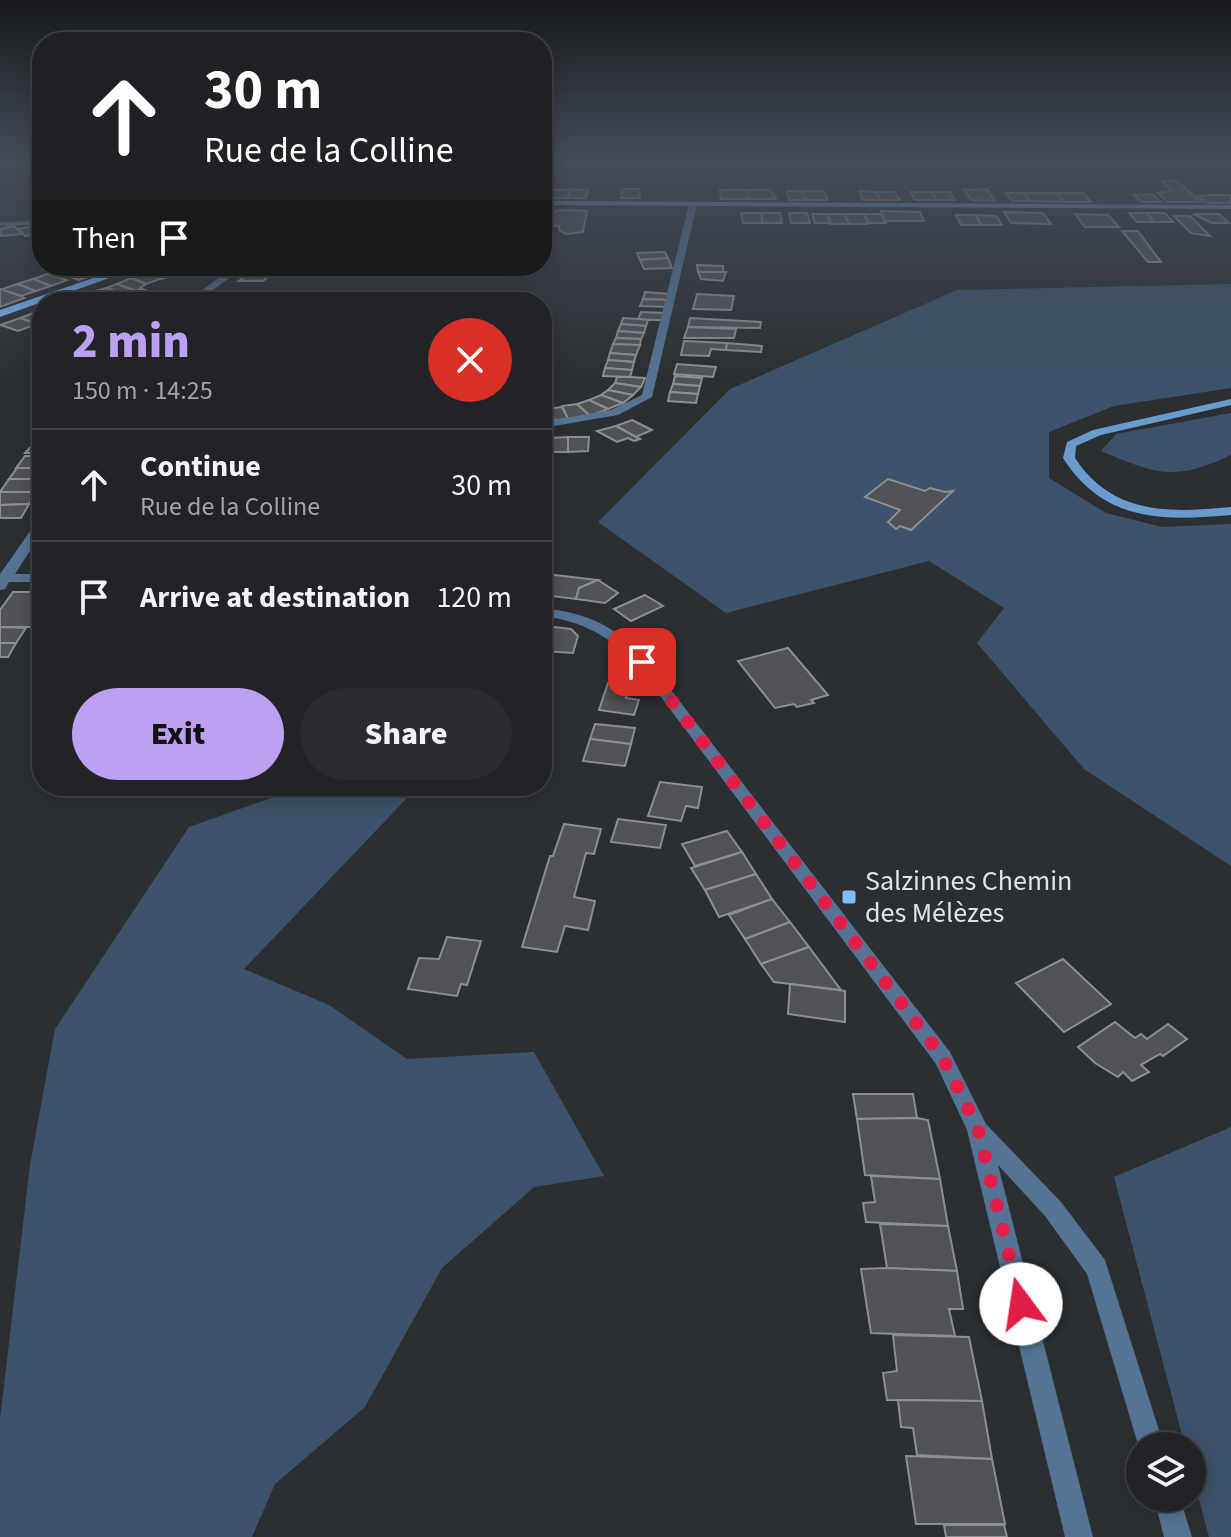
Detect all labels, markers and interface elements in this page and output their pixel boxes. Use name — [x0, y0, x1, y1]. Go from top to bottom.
text: 30 m — [204, 51, 322, 130]
icon: ahead — [72, 64, 176, 168]
text: Rue de la Colline — [204, 125, 454, 176]
icon: arrive — [152, 216, 196, 260]
text: Then — [72, 217, 136, 260]
text: 2 min — [72, 308, 190, 376]
button: close — [428, 318, 512, 402]
text: 150 m · 14:25 — [72, 372, 213, 409]
text: Continue — [140, 445, 261, 488]
icon: ahead — [72, 463, 116, 507]
text: 30 m — [451, 464, 512, 507]
text: Rue de la Colline — [140, 488, 320, 525]
icon: arrive — [72, 575, 116, 619]
text: Arrive at destination — [140, 576, 410, 619]
text: 120 m — [436, 576, 512, 619]
pin — [608, 628, 676, 696]
icon: arrive — [620, 640, 664, 684]
button: Exit — [72, 688, 284, 780]
button: Share — [300, 688, 512, 780]
place label: Salzinnes Chemin des Mélèzes — [865, 861, 1072, 933]
marker: Salzinnes Chemin des Mélèzes — [840, 888, 858, 906]
position arrow — [979, 1262, 1063, 1346]
map controls — [1126, 1432, 1206, 1512]
button: layers — [1126, 1432, 1206, 1512]

